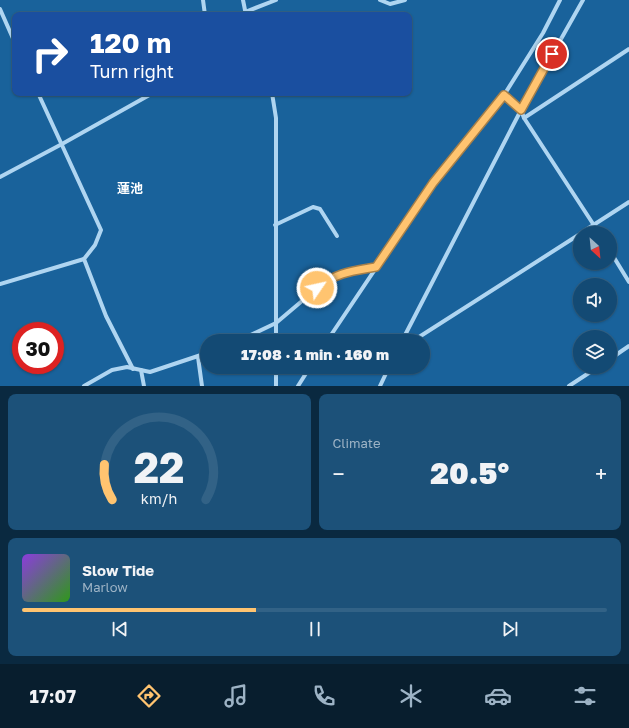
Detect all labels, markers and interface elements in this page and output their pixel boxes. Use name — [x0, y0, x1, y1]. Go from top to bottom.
text: 120 m — [90, 26, 171, 59]
icon: right — [24, 28, 76, 80]
pin — [535, 37, 569, 71]
icon: arrive — [541, 43, 563, 65]
text: Turn right — [90, 60, 174, 82]
district label: 蓮池 — [117, 180, 143, 196]
north arrow — [573, 226, 617, 270]
map controls — [573, 226, 617, 374]
position arrow — [296, 267, 338, 309]
button: sound — [573, 278, 617, 322]
speed limit sign: 30 — [12, 322, 64, 374]
button: layers — [573, 330, 617, 374]
text: 17:08 · 1 min · 160 m — [241, 345, 389, 363]
text: Climate — [333, 435, 380, 451]
text: 22 — [134, 442, 185, 492]
text: 20.5° — [430, 455, 509, 491]
text: − — [333, 460, 345, 487]
text: + — [595, 460, 607, 487]
text: km/h — [141, 490, 177, 507]
text: Slow Tide — [82, 561, 154, 579]
text: Marlow — [82, 579, 128, 595]
icon: previous — [109, 618, 131, 640]
icon: pause — [304, 618, 326, 640]
icon: next — [499, 618, 521, 640]
icon: directions — [135, 682, 163, 710]
icon: music — [222, 682, 250, 710]
icon: phone — [310, 682, 338, 710]
icon: climate — [397, 682, 425, 710]
icon: car — [484, 682, 512, 710]
icon: filters — [571, 682, 599, 710]
text: 17:07 — [30, 685, 76, 707]

